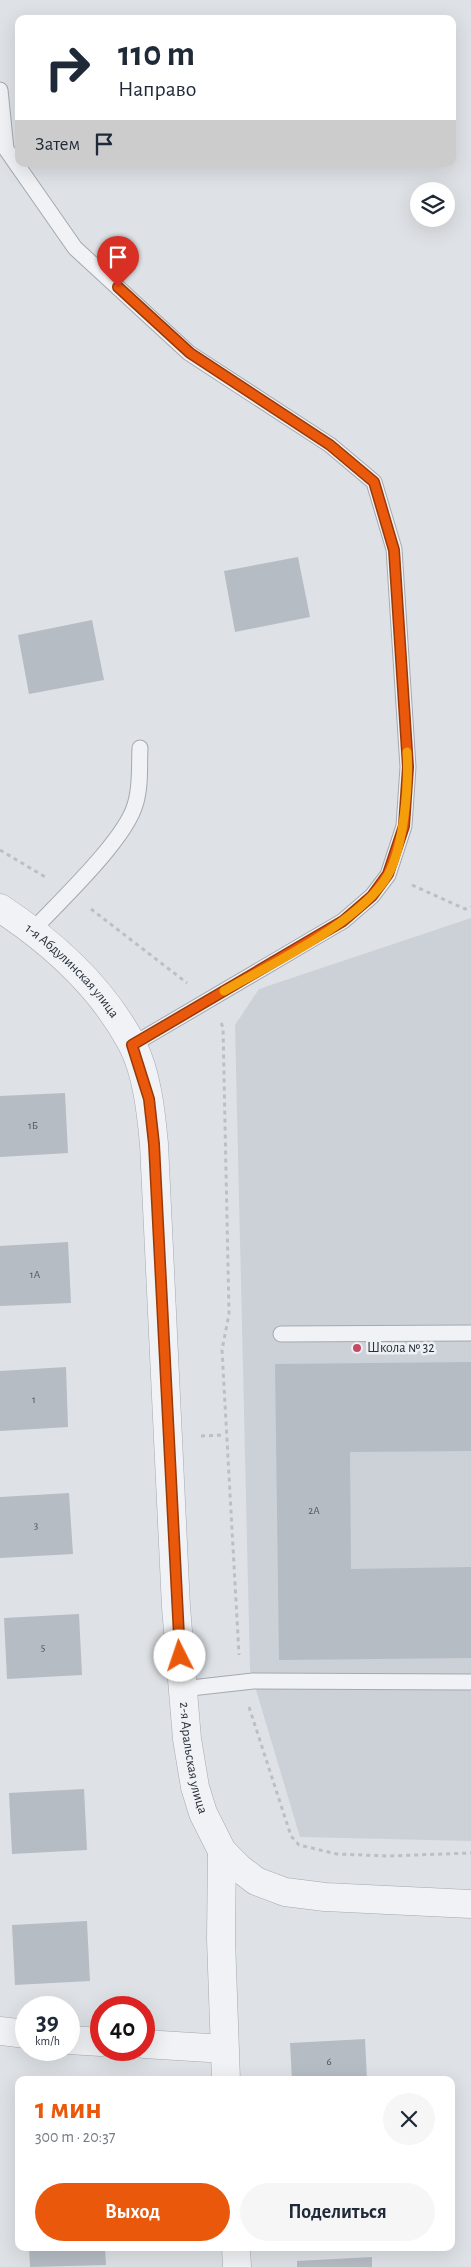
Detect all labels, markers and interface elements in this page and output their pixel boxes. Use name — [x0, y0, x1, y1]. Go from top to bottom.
icon: right — [35, 35, 100, 100]
text: 110 m — [118, 37, 195, 72]
text: Направо — [118, 78, 196, 100]
icon: arrive — [90, 130, 118, 158]
text: Затем — [35, 135, 80, 154]
map controls — [410, 182, 455, 227]
button: layers — [410, 182, 455, 227]
pin — [97, 236, 139, 287]
icon: arrive — [104, 243, 132, 271]
street label: 1-я Абдулинская улица — [23, 921, 121, 1021]
house number: 1Б — [28, 1120, 38, 1131]
house number: 1А — [30, 1269, 41, 1280]
place label: Школа № 32 — [367, 1341, 435, 1355]
marker: Школа № 32 — [351, 1342, 363, 1354]
house number: 1 — [32, 1394, 36, 1405]
house number: 2А — [308, 1505, 320, 1516]
house number: 3 — [34, 1520, 39, 1531]
position arrow — [153, 1629, 205, 1681]
house number: 5 — [41, 1642, 46, 1653]
street label: 2-я Аральская улица — [177, 1701, 210, 1816]
speed limit sign: 40 — [90, 1996, 155, 2061]
text: 39 — [36, 2010, 59, 2035]
text: km/h — [35, 2035, 60, 2047]
house number: 6 — [326, 2056, 332, 2067]
button: close — [383, 2093, 435, 2145]
text: 1 мин — [35, 2094, 102, 2124]
text: 300 m · 20:37 — [35, 2129, 116, 2145]
button: Выход — [35, 2183, 230, 2241]
button: Поделиться — [240, 2183, 435, 2241]

